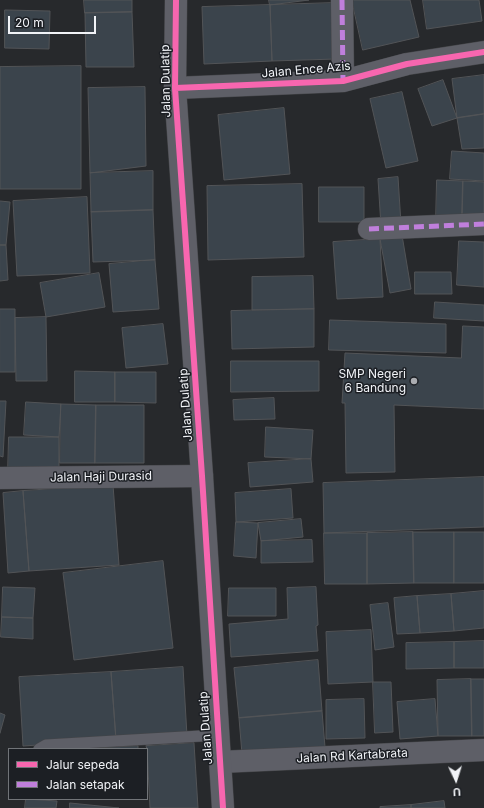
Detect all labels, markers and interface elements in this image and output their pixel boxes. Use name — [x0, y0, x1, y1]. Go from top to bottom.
scale bar — [10, 8, 98, 34]
text: 20 m — [15, 15, 44, 30]
street label: Jalan Dulatip — [158, 44, 174, 118]
street label: Jalan Ence Azis — [261, 59, 351, 81]
place label: SMP Negeri 6 Bandung — [338, 367, 406, 395]
street label: Jalan Dulatip — [176, 368, 196, 442]
marker: SMP Negeri 6 Bandung — [409, 376, 419, 386]
street label: Jalan Haji Durasid — [50, 469, 152, 485]
street label: Jalan Dulatip — [196, 691, 216, 765]
street label: Jalan Rd Kartabrata — [296, 746, 408, 766]
legend — [8, 748, 148, 800]
text: Jalur sepeda — [46, 757, 119, 772]
north arrow — [436, 760, 476, 800]
text: Jalan setapak — [46, 777, 125, 792]
text: U — [452, 785, 461, 799]

